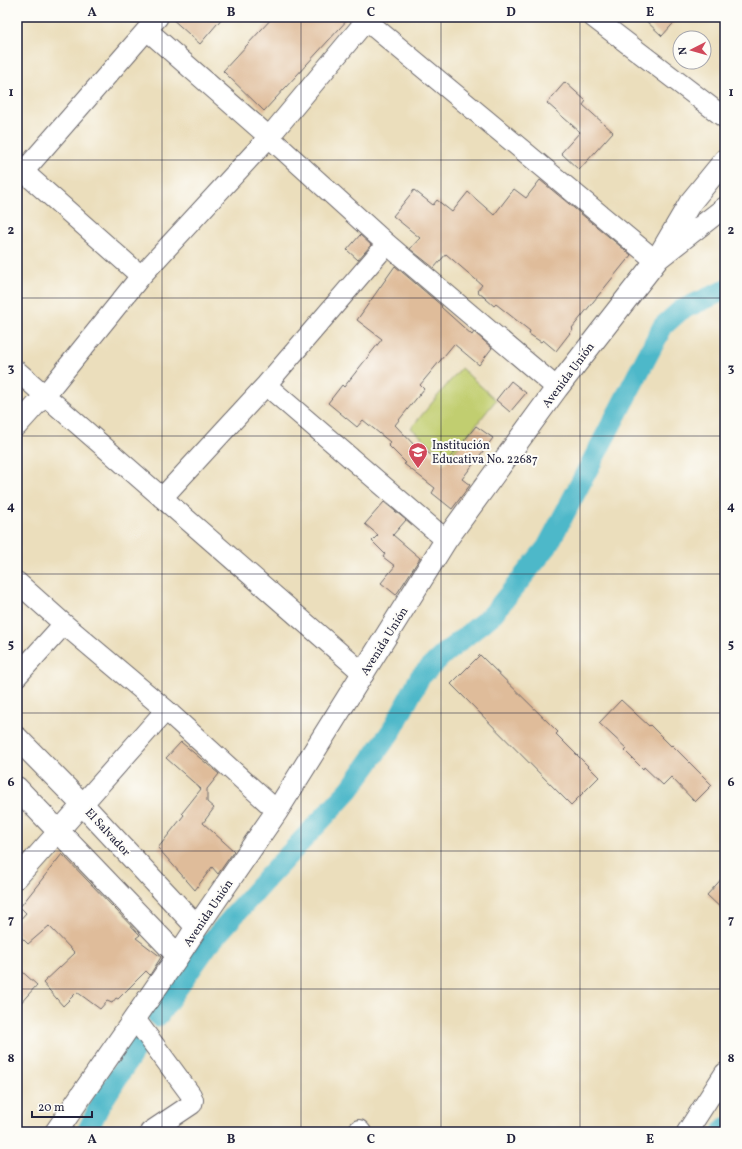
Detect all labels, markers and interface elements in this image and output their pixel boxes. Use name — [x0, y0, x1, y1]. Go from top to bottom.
text: A — [87, 4, 97, 22]
text: B — [227, 4, 236, 22]
text: C — [367, 4, 375, 22]
text: D — [506, 4, 516, 22]
text: E — [646, 4, 654, 22]
north arrow — [672, 30, 712, 70]
text: N — [676, 46, 691, 56]
text: 1 — [8, 84, 14, 102]
text: 1 — [728, 84, 734, 102]
text: 2 — [8, 222, 15, 240]
text: 2 — [728, 222, 735, 240]
street label: Avenida Unión — [539, 340, 599, 412]
text: 3 — [8, 360, 15, 378]
text: 3 — [728, 360, 735, 378]
place label: Institución Educativa No. 22687 — [432, 438, 538, 468]
school or university icon: Institución Educativa No. 22687 — [407, 441, 429, 469]
text: 4 — [7, 498, 15, 516]
text: 4 — [727, 498, 735, 516]
street label: Avenida Unión — [357, 604, 412, 679]
text: 5 — [8, 636, 14, 654]
text: 5 — [728, 636, 734, 654]
text: 6 — [7, 774, 15, 792]
text: 6 — [727, 774, 735, 792]
street label: El Salvador — [81, 805, 134, 860]
street label: Avenida Unión — [180, 877, 237, 950]
text: 7 — [8, 912, 14, 930]
text: 7 — [728, 912, 734, 930]
text: 8 — [7, 1050, 15, 1068]
text: 8 — [727, 1050, 735, 1068]
scale bar — [32, 1093, 92, 1119]
text: 20 m — [38, 1100, 65, 1116]
text: A — [87, 1131, 97, 1149]
text: B — [227, 1131, 236, 1149]
text: C — [367, 1131, 375, 1149]
text: D — [506, 1131, 516, 1149]
text: E — [646, 1131, 654, 1149]

